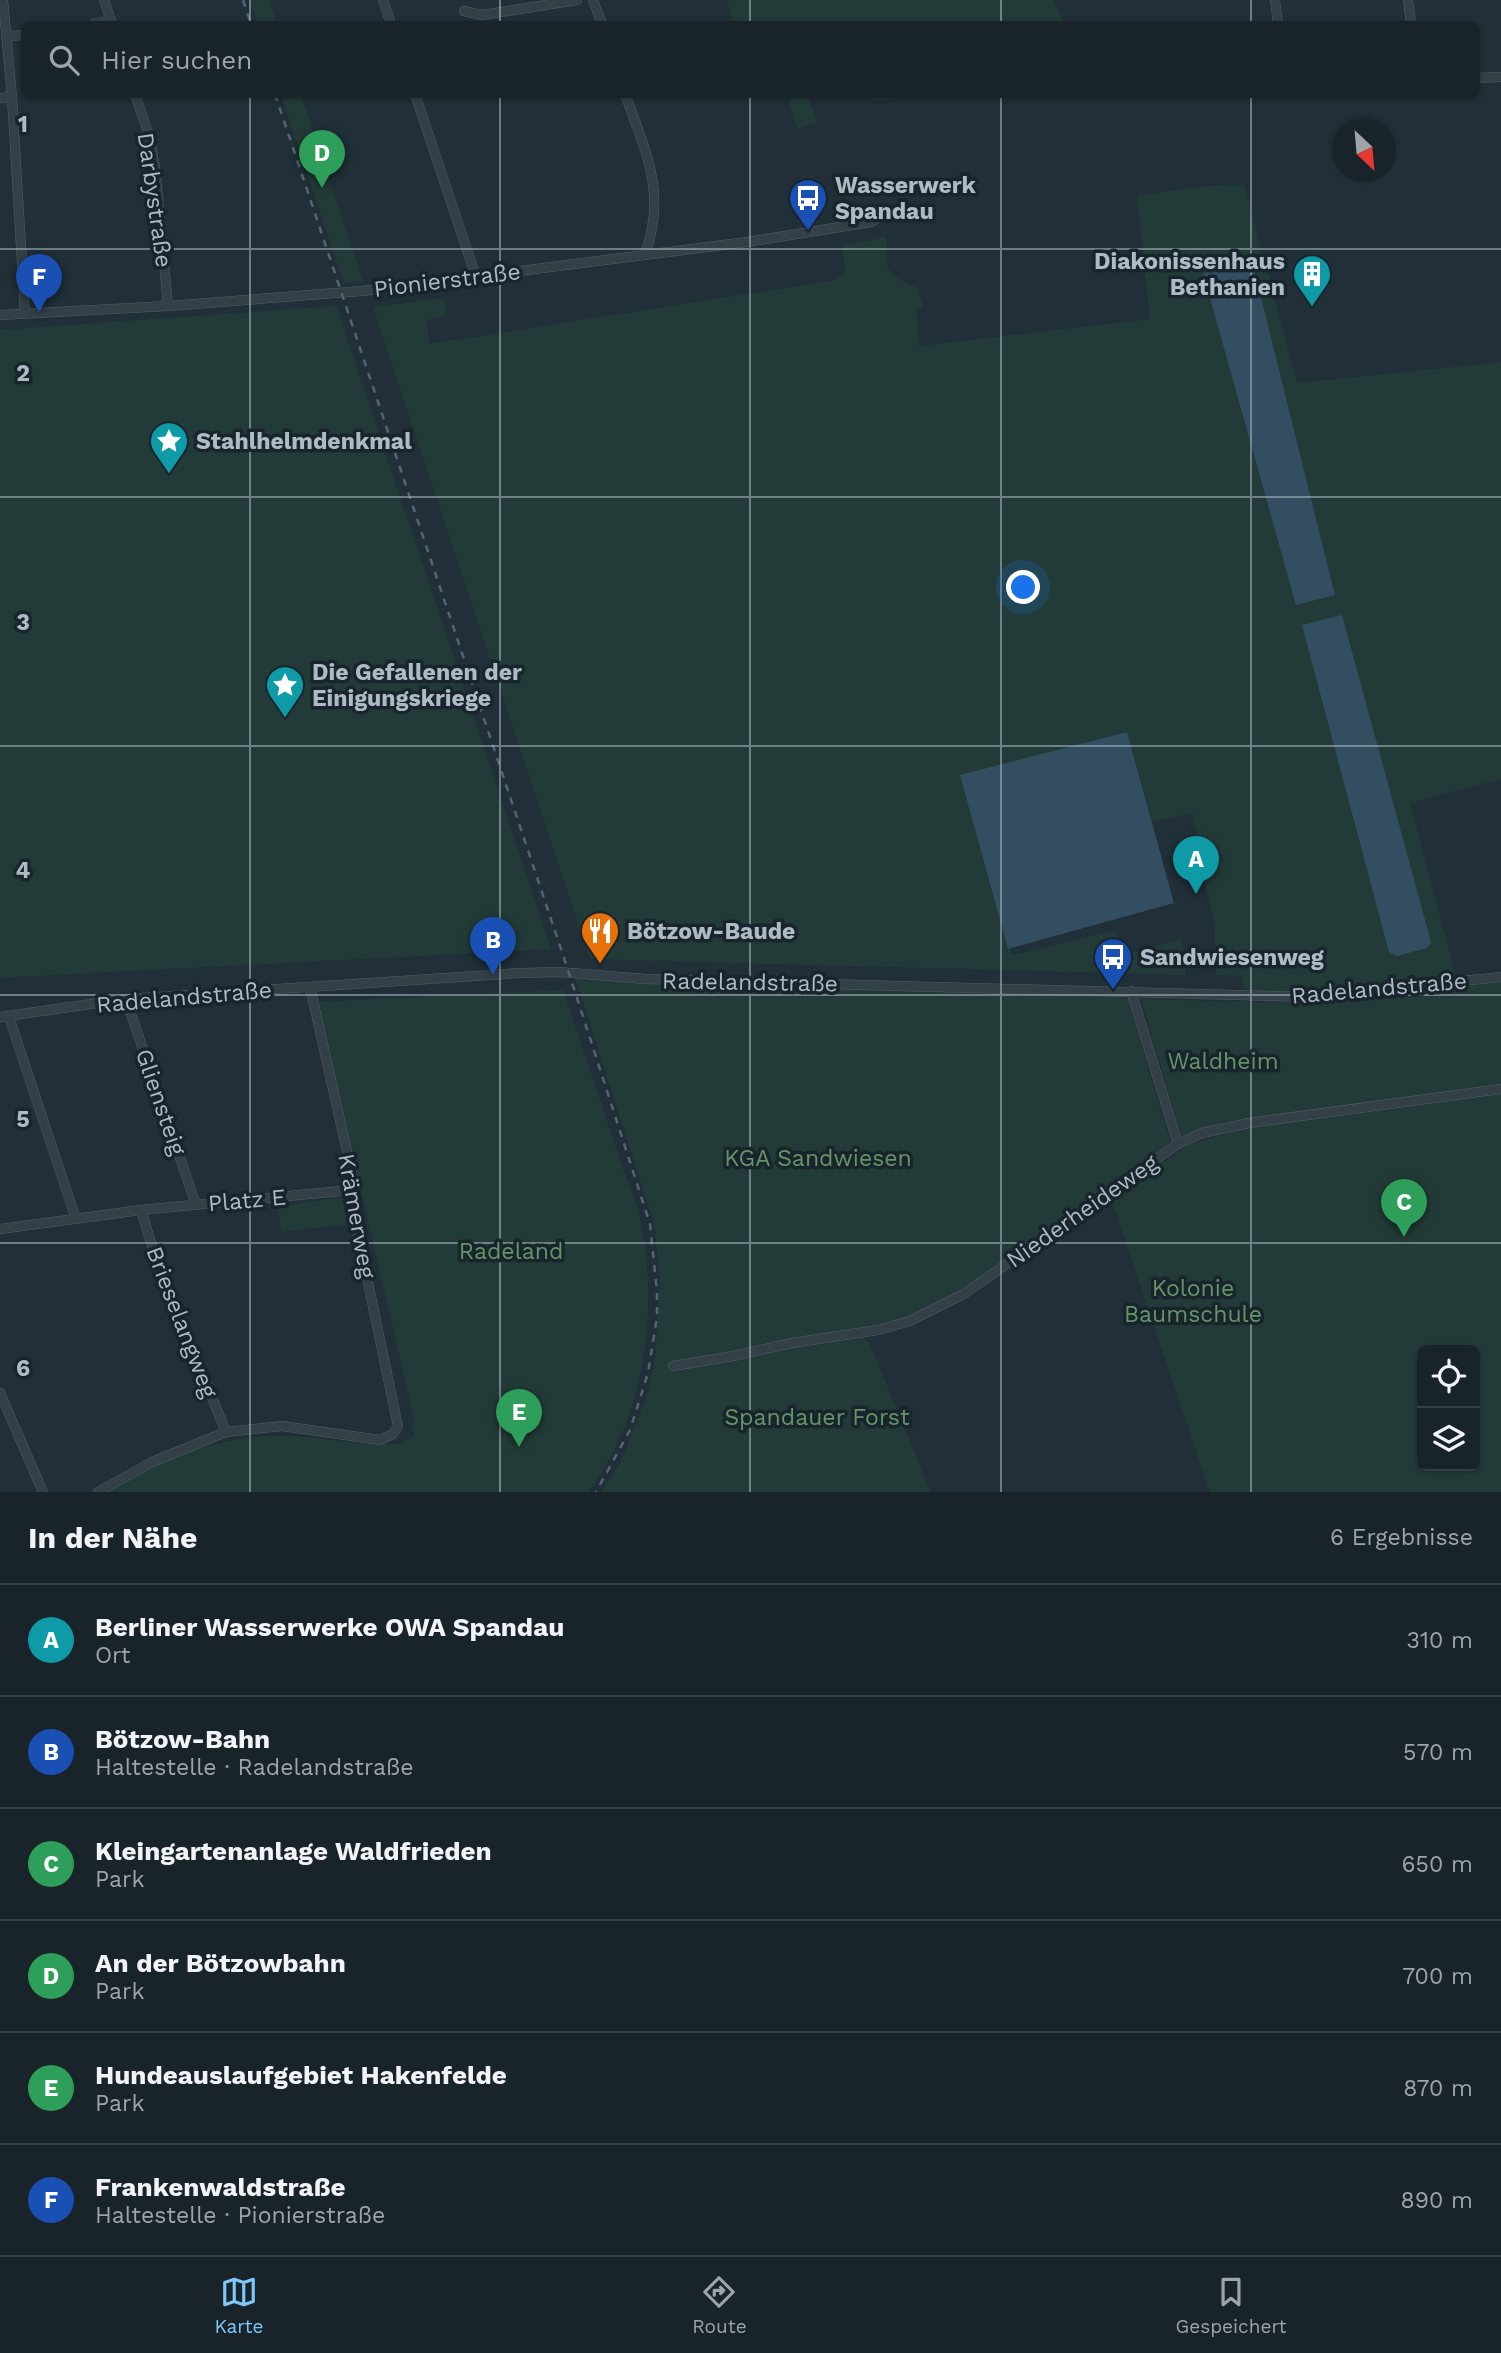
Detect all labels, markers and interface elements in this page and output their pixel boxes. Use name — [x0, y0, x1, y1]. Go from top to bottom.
search box — [21, 21, 1480, 98]
icon: search — [45, 41, 83, 79]
text: Hier suchen — [101, 45, 252, 75]
text: 1 — [18, 111, 28, 138]
north arrow — [1333, 119, 1396, 182]
pin: D — [299, 130, 345, 188]
street label: Darbystraße — [132, 131, 177, 269]
place label: Wasserwerk Spandau — [835, 172, 977, 225]
bus stop icon: Wasserwerk Spandau — [787, 177, 829, 232]
place label: Diakonissenhaus Bethanien — [1094, 248, 1285, 301]
building icon: Diakonissenhaus Bethanien — [1291, 253, 1333, 308]
pin: F — [16, 254, 62, 312]
street label: Pionierstraße — [372, 258, 522, 303]
text: 2 — [16, 360, 30, 387]
place icon: Stahlhelmdenkmal — [148, 420, 190, 475]
place label: Stahlhelmdenkmal — [196, 428, 412, 455]
your location — [1006, 570, 1040, 604]
text: 3 — [16, 609, 30, 636]
place label: Die Gefallenen der Einigungskriege — [312, 659, 522, 712]
place icon: Die Gefallenen der Einigungskriege — [264, 664, 306, 719]
pin: A — [1173, 836, 1219, 894]
text: 4 — [16, 857, 31, 884]
restaurant icon: Bötzow-Baude — [579, 910, 621, 965]
pin: B — [470, 917, 516, 975]
place label: Bötzow-Baude — [627, 918, 795, 945]
bus stop icon: Sandwiesenweg — [1092, 936, 1134, 991]
place label: Sandwiesenweg — [1140, 944, 1324, 971]
street label: Radelandstraße — [662, 967, 838, 998]
street label: Radelandstraße — [1290, 967, 1468, 1010]
street label: Radelandstraße — [95, 976, 273, 1019]
street label: Gliensteig — [130, 1045, 192, 1160]
park label: Waldheim — [1167, 1048, 1279, 1075]
text: 5 — [16, 1106, 30, 1133]
park label: KGA Sandwiesen — [724, 1145, 912, 1172]
street label: Niederheideweg — [1001, 1149, 1164, 1274]
street label: Krämerweg — [332, 1152, 381, 1281]
pin: C — [1381, 1179, 1427, 1237]
street label: Platz E — [207, 1184, 287, 1217]
park label: Radeland — [459, 1238, 563, 1265]
street label: Brieselangweg — [140, 1243, 223, 1402]
park label: Kolonie Baumschule — [1124, 1275, 1262, 1328]
map controls — [1417, 1345, 1480, 1471]
button: locate — [1417, 1345, 1480, 1408]
text: 6 — [16, 1355, 30, 1382]
pin: E — [496, 1389, 542, 1447]
park label: Spandauer Forst — [724, 1404, 910, 1431]
button: layers — [1417, 1408, 1480, 1471]
text: In der Nähe — [28, 1520, 197, 1555]
text: 6 Ergebnisse — [1330, 1524, 1473, 1551]
text: Berliner Wasserwerke OWA Spandau — [95, 1612, 564, 1642]
text: A — [43, 1627, 59, 1654]
text: 310 m — [1407, 1627, 1473, 1654]
text: Ort — [95, 1642, 130, 1669]
text: Bötzow-Bahn — [95, 1724, 270, 1754]
text: B — [43, 1739, 59, 1766]
text: 570 m — [1403, 1739, 1473, 1766]
text: Haltestelle · Radelandstraße — [95, 1754, 414, 1781]
text: Kleingartenanlage Waldfrieden — [95, 1836, 492, 1866]
text: C — [43, 1851, 59, 1878]
text: 650 m — [1402, 1851, 1473, 1878]
text: Park — [95, 1866, 144, 1893]
text: An der Bötzowbahn — [95, 1948, 346, 1978]
text: D — [43, 1963, 59, 1990]
text: 700 m — [1402, 1963, 1473, 1990]
text: Park — [95, 1978, 144, 2005]
text: Hundeauslaufgebiet Hakenfelde — [95, 2060, 507, 2090]
text: E — [44, 2075, 58, 2102]
text: 870 m — [1403, 2075, 1473, 2102]
text: Park — [95, 2090, 144, 2117]
text: Frankenwaldstraße — [95, 2172, 346, 2202]
text: F — [44, 2187, 58, 2214]
text: 890 m — [1401, 2187, 1473, 2214]
text: Haltestelle · Pionierstraße — [95, 2202, 385, 2229]
tab: Karte — [214, 2273, 263, 2338]
tab: Route — [692, 2273, 747, 2338]
tab: Gespeichert — [1175, 2273, 1287, 2338]

